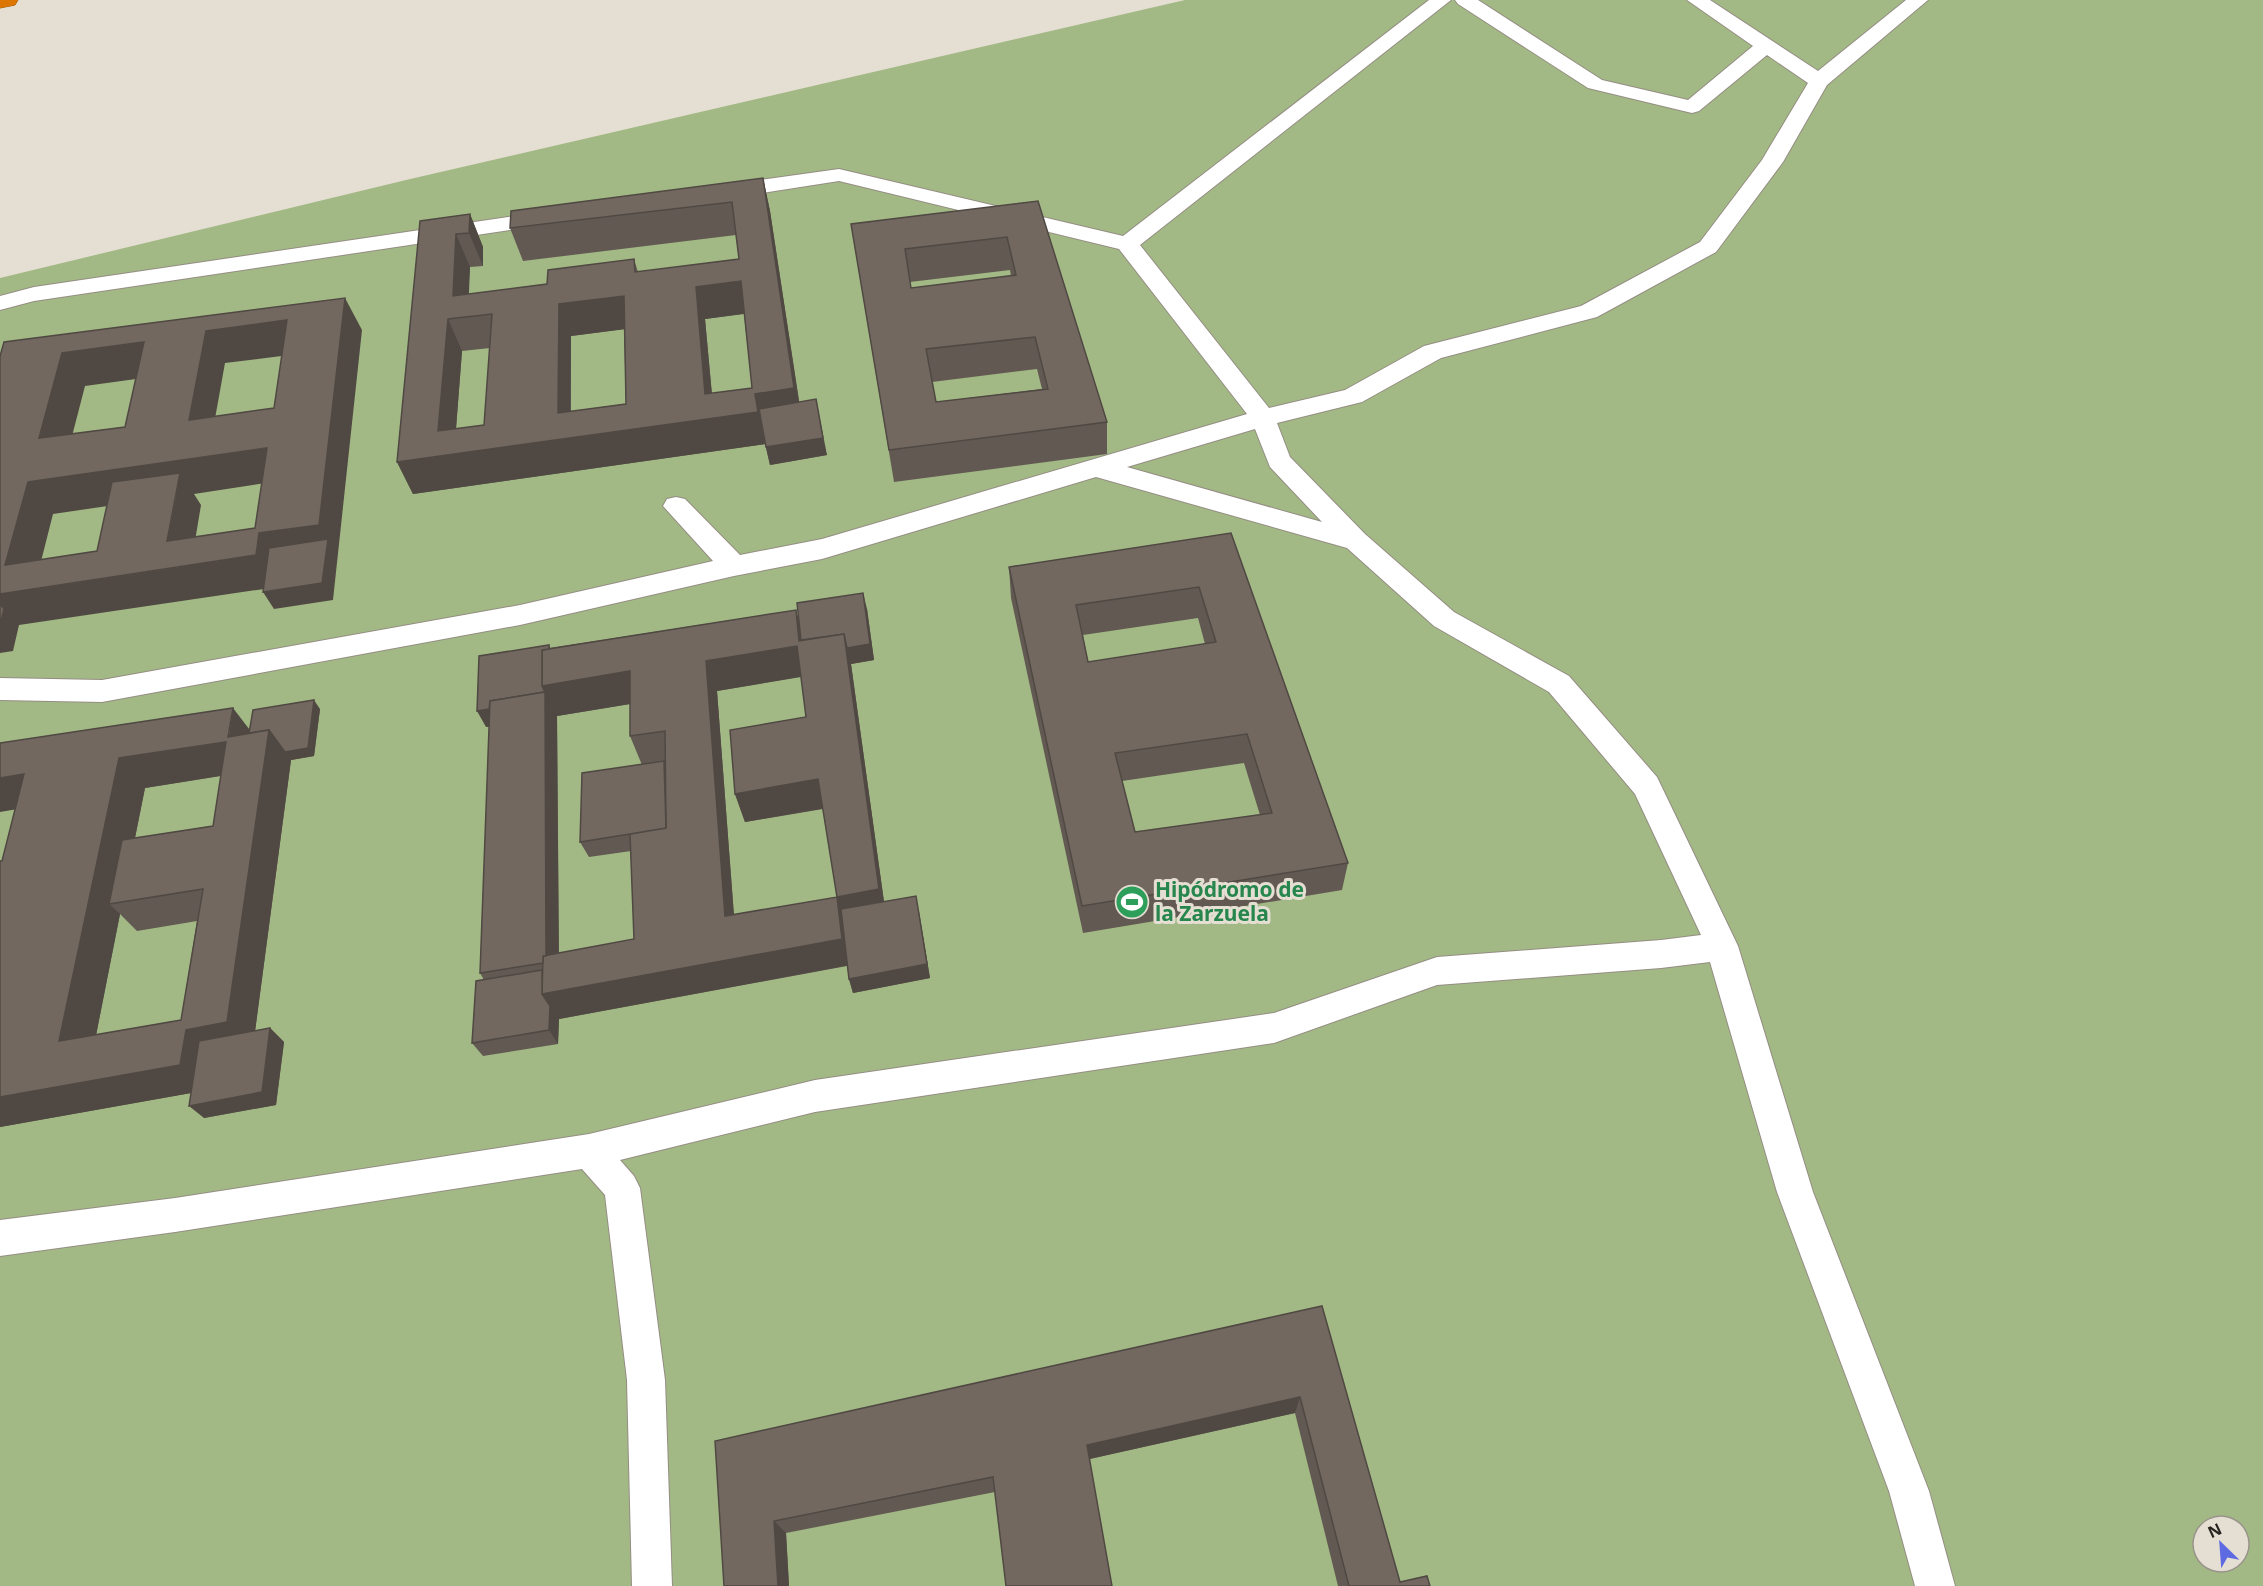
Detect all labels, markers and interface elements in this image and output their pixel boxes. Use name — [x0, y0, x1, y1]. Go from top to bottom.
place label: Hipódromo de la Zarzuela — [1155, 875, 1304, 927]
sports icon: Hipódromo de la Zarzuela — [1114, 884, 1150, 920]
north arrow — [2191, 1514, 2251, 1574]
text: N — [2204, 1518, 2225, 1543]

